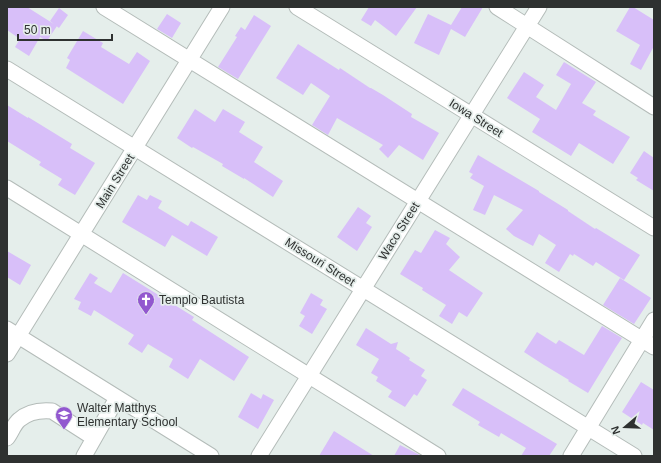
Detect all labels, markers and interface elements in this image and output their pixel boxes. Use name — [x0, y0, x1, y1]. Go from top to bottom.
scale bar — [18, 16, 112, 42]
text: 50 m — [24, 23, 51, 37]
street label: Iowa Street — [447, 96, 506, 140]
street label: Main Street — [93, 151, 138, 211]
street label: Waco Street — [376, 199, 423, 263]
street label: Missouri Street — [282, 235, 358, 289]
church icon: Templo Bautista — [136, 290, 156, 315]
place label: Templo Bautista — [159, 293, 245, 307]
place label: Walter Matthys Elementary School — [77, 401, 178, 429]
school or university icon: Walter Matthys Elementary School — [54, 405, 74, 430]
north arrow — [605, 407, 645, 447]
text: N — [609, 424, 623, 436]

